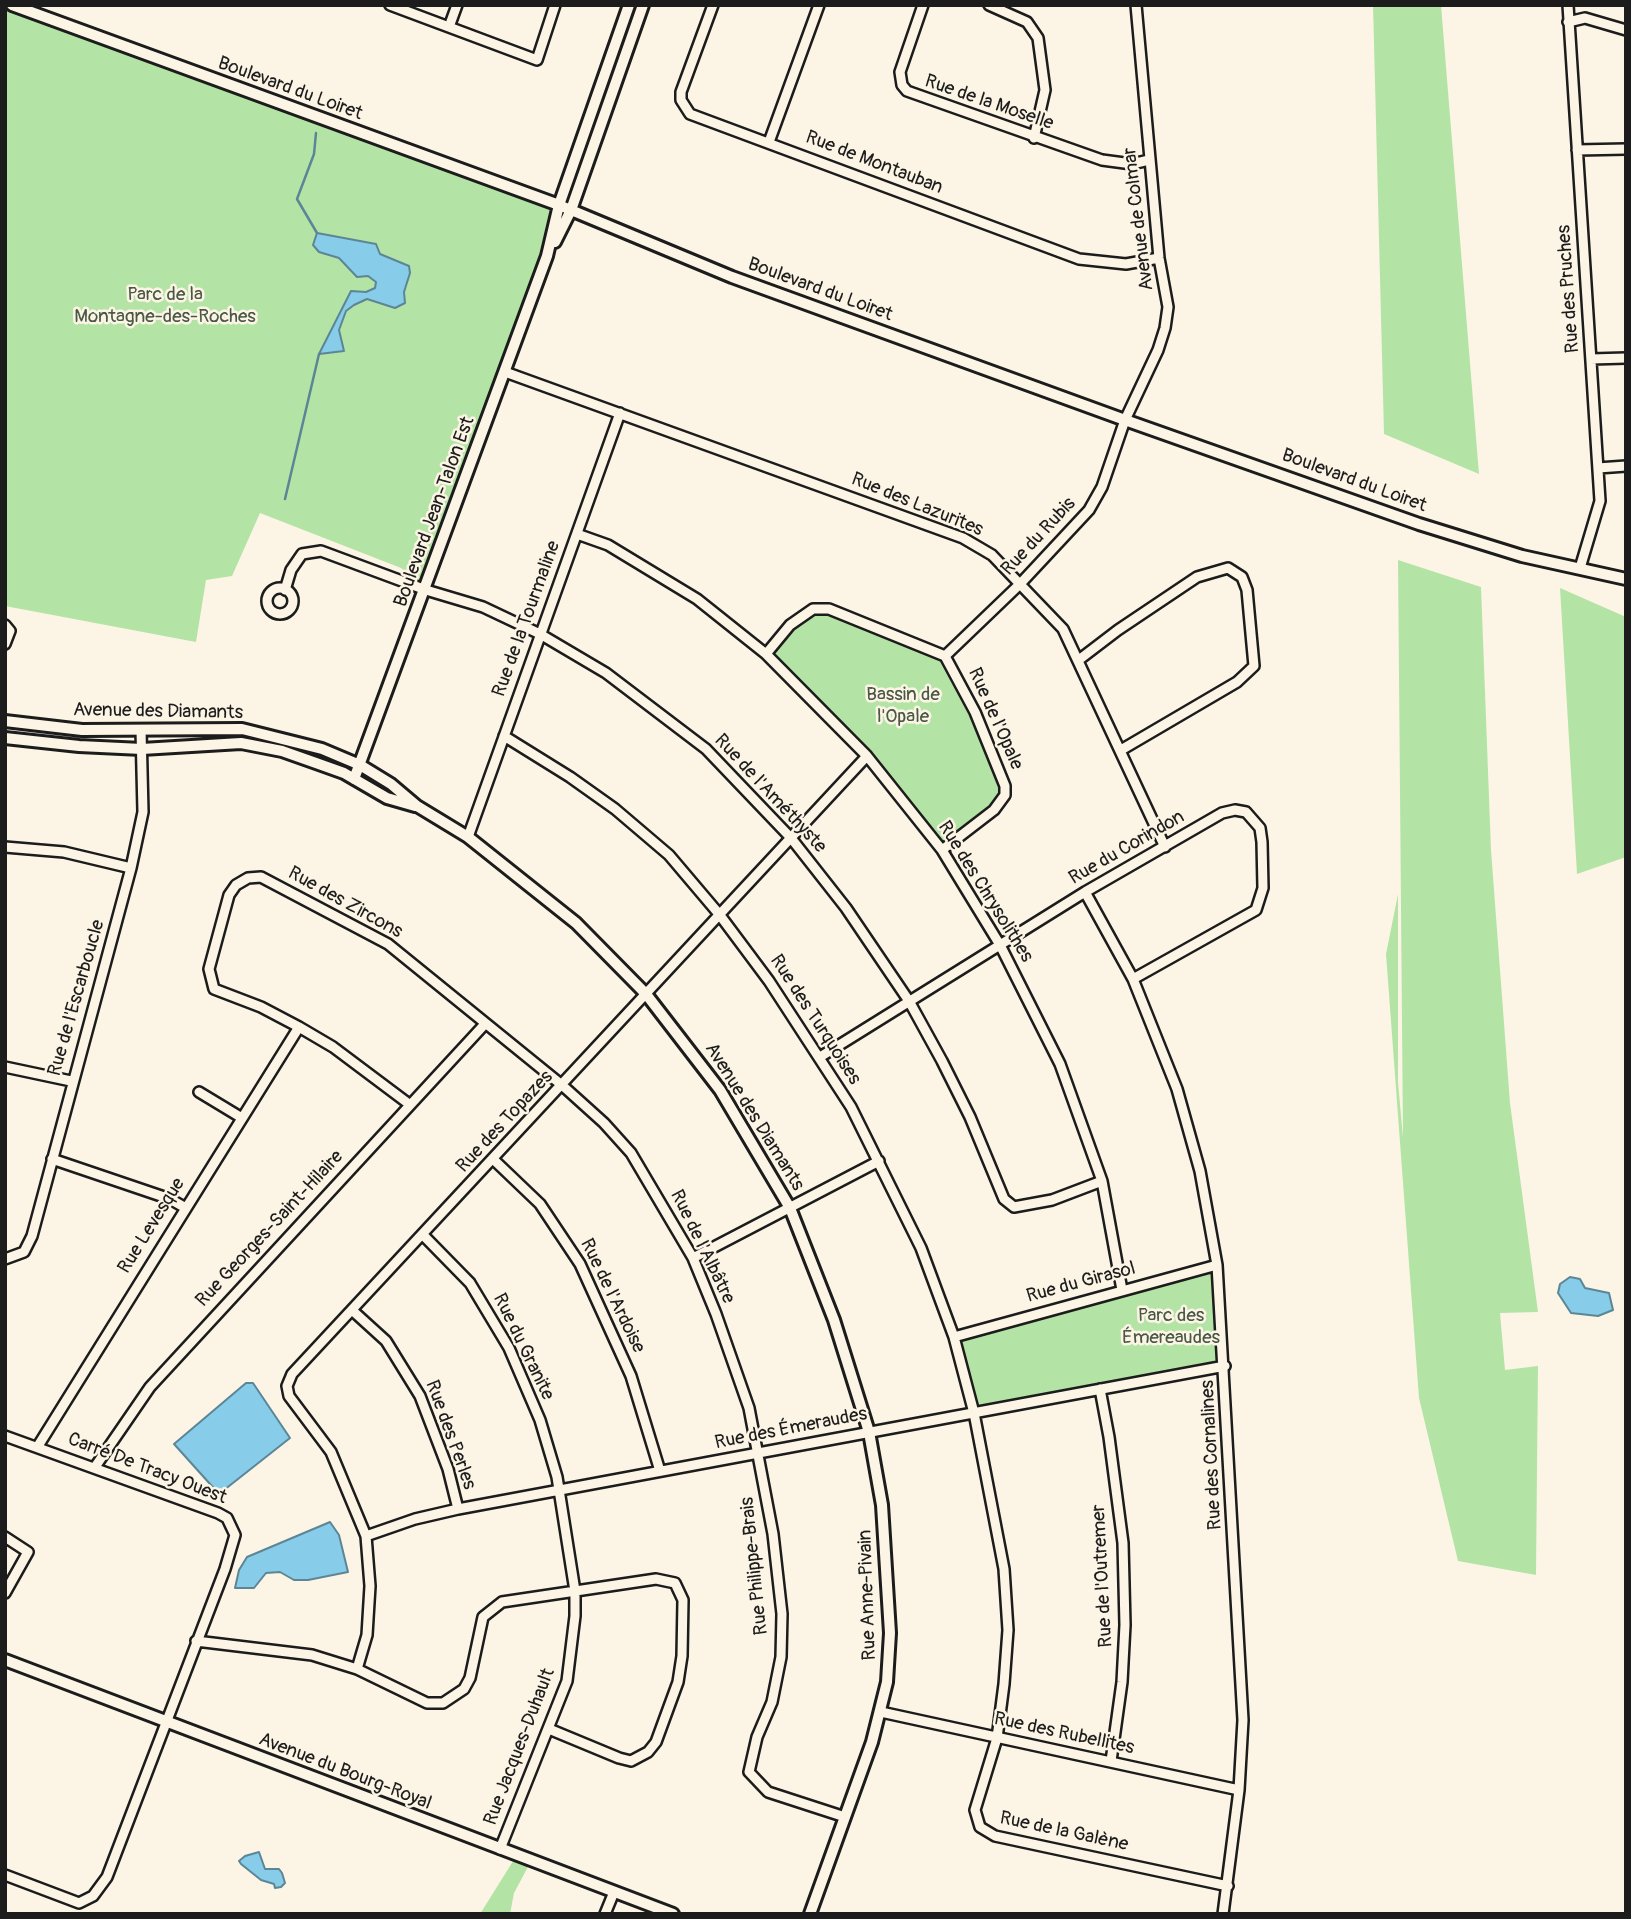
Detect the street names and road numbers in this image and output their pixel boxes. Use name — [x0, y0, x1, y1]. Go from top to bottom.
street label: Boulevard du Loiret — [215, 52, 365, 126]
street label: Rue de la Moselle — [922, 70, 1056, 136]
street label: Rue de Montauban — [802, 126, 946, 200]
street label: Avenue de Colmar — [1119, 146, 1159, 292]
street label: Rue des Pruches — [1553, 224, 1585, 354]
street label: Boulevard du Loiret — [745, 253, 895, 327]
street label: Boulevard Jean-Talon Est — [390, 414, 480, 610]
street label: Boulevard du Loiret — [1279, 444, 1429, 518]
street label: Rue des Lazurites — [848, 468, 986, 542]
street label: Rue du Rubis — [997, 493, 1081, 581]
street label: Rue de la Tourmaline — [488, 538, 566, 700]
street label: Rue de l'Opale — [962, 665, 1028, 773]
street label: Avenue des Diamants — [73, 699, 243, 725]
street label: Rue de l'Améthyste — [709, 730, 831, 858]
street label: Rue du Corindon — [1065, 806, 1189, 890]
street label: Rue des Chrysolithes — [932, 817, 1038, 967]
street label: Rue des Zircons — [284, 862, 406, 944]
street label: Rue de l'Escarboucle — [44, 917, 110, 1079]
street label: Rue des Turquoises — [765, 951, 865, 1089]
street label: Avenue des Diamants — [699, 1039, 809, 1195]
street label: Rue des Topazes — [452, 1066, 558, 1178]
street label: Rue Georges-Saint-Hilaire — [191, 1146, 349, 1312]
street label: Rue Levesque — [114, 1174, 190, 1278]
street label: Rue de l'Albâtre — [665, 1186, 739, 1308]
street label: Rue de l'Ardoise — [574, 1235, 650, 1357]
street label: Rue du Girasol — [1024, 1258, 1138, 1308]
street label: Rue du Granite — [487, 1290, 559, 1404]
street label: Rue des Perles — [420, 1377, 480, 1493]
street label: Rue des Cornalines — [1197, 1379, 1227, 1531]
street label: Rue des Émeraudes — [713, 1403, 869, 1455]
street label: Carré De Tracy Ouest — [64, 1428, 230, 1510]
street label: Rue Philippe-Brais — [736, 1496, 774, 1636]
street label: Rue de l'Outremer — [1088, 1504, 1118, 1648]
street label: Rue Anne-Pivain — [854, 1529, 882, 1661]
street label: Rue Jacques-Duhault — [480, 1665, 560, 1829]
street label: Rue des Rubellites — [992, 1708, 1136, 1760]
street label: Avenue du Bourg-Royal — [255, 1729, 435, 1815]
street label: Rue de la Galène — [998, 1807, 1130, 1857]

